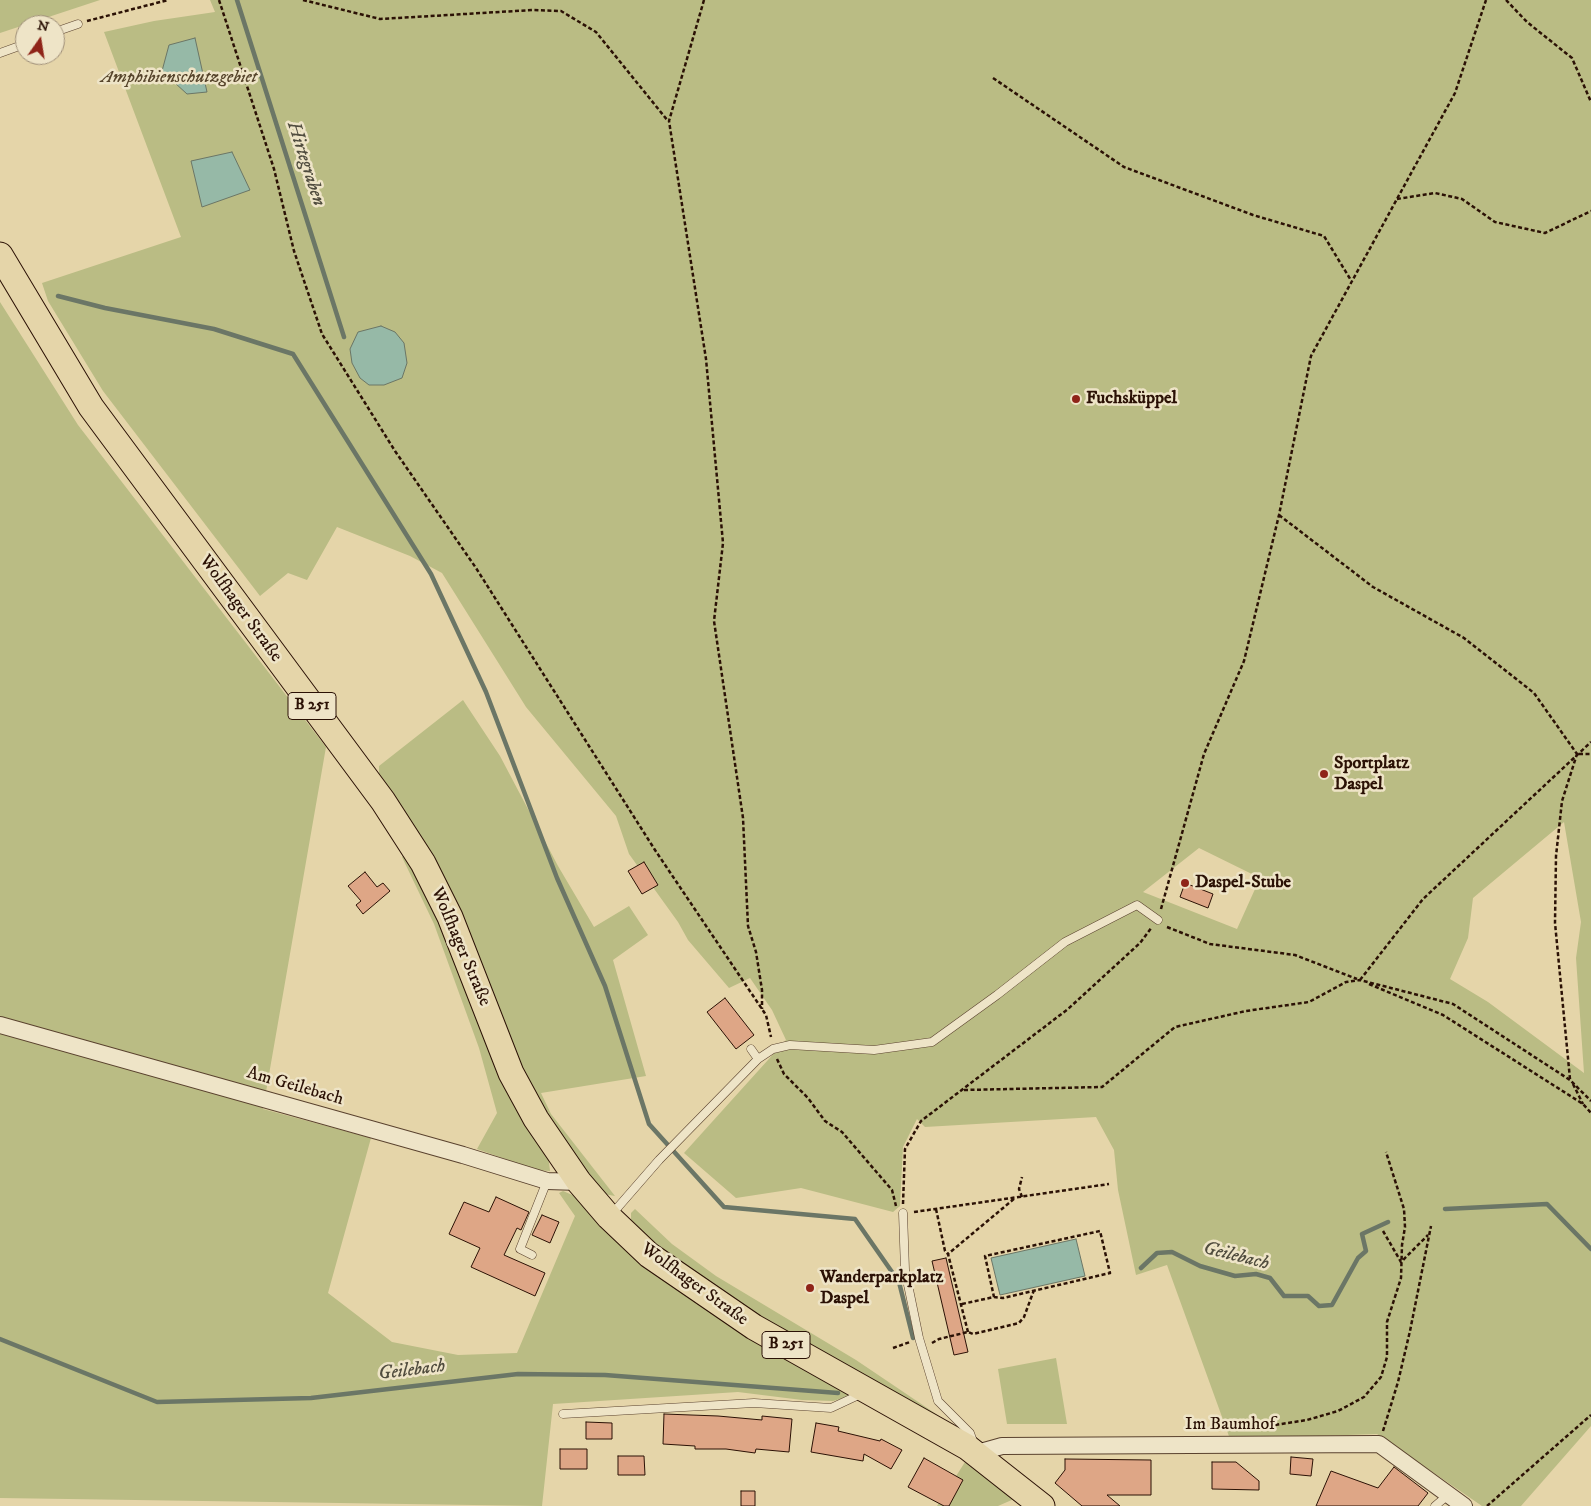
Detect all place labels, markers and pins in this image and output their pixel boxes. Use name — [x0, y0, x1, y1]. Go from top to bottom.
place label: Fuchsküppel — [1086, 388, 1177, 410]
marker: Fuchsküppel — [1070, 393, 1082, 405]
place label: Sportplatz Daspel — [1334, 753, 1409, 796]
marker: Sportplatz Daspel — [1318, 768, 1330, 780]
place label: Daspel-Stube — [1195, 872, 1291, 894]
marker: Daspel-Stube — [1179, 877, 1191, 889]
place label: Wanderparkplatz Daspel — [820, 1267, 943, 1310]
marker: Wanderparkplatz Daspel — [804, 1282, 816, 1294]

